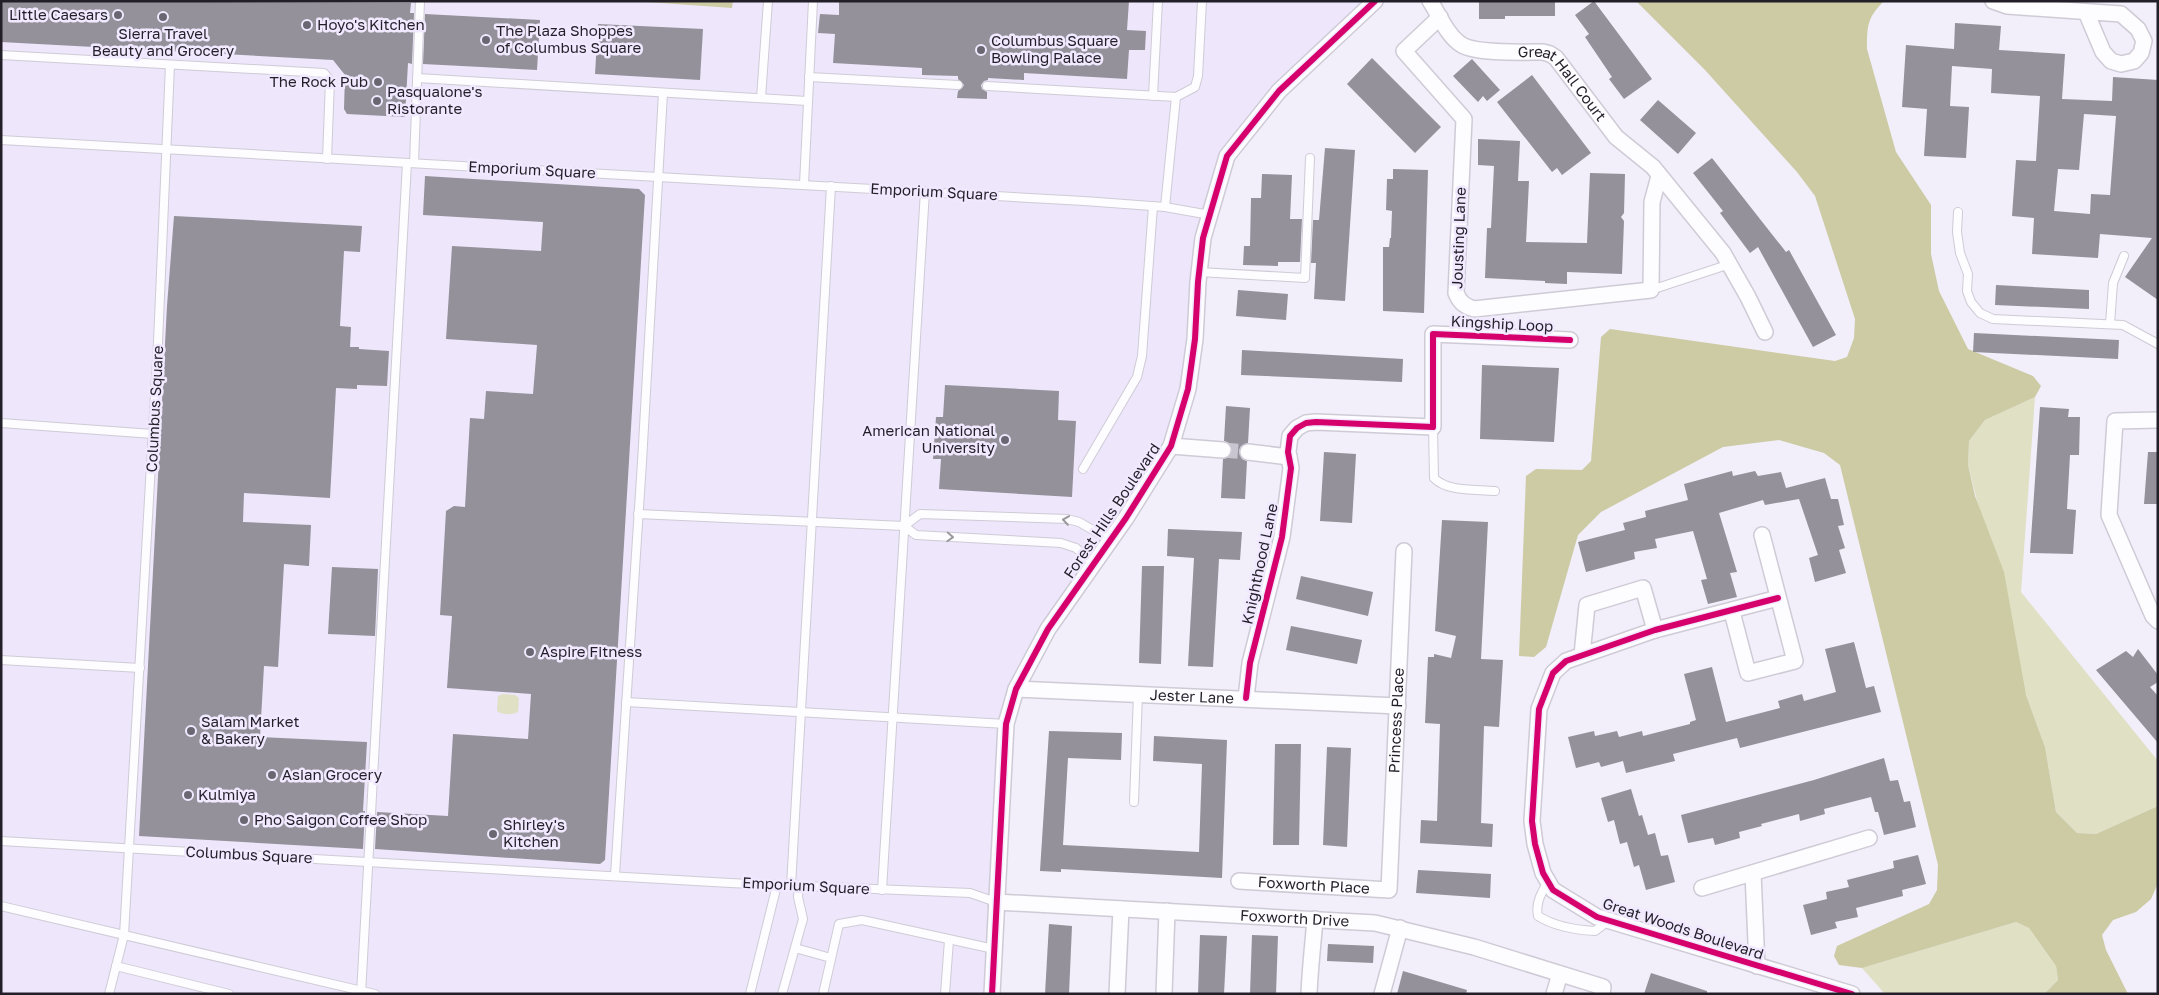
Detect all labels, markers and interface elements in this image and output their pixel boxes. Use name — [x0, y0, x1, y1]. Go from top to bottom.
place label: Little Caesars — [9, 5, 108, 23]
marker: Little Caesars — [112, 9, 124, 21]
marker: Sierra Travel Beauty and Grocery — [157, 11, 169, 23]
place label: Hoyo's Kitchen — [317, 15, 425, 33]
marker: Hoyo's Kitchen — [301, 19, 313, 31]
place label: The Plaza Shoppes of Columbus Square — [496, 21, 642, 56]
place label: Sierra Travel Beauty and Grocery — [92, 24, 235, 59]
place label: Columbus Square Bowling Palace — [991, 31, 1118, 66]
marker: The Plaza Shoppes of Columbus Square — [480, 34, 492, 46]
street label: Great Hall Court — [1518, 42, 1611, 124]
marker: Columbus Square Bowling Palace — [975, 44, 987, 56]
place label: The Rock Pub — [269, 72, 368, 90]
marker: The Rock Pub — [372, 76, 384, 88]
place label: Pasqualone's Ristorante — [387, 82, 483, 117]
marker: Pasqualone's Ristorante — [371, 95, 383, 107]
street label: Emporium Square — [468, 157, 596, 181]
street label: Emporium Square — [870, 179, 998, 203]
street label: Jousting Lane — [1447, 187, 1469, 289]
street label: Kingship Loop — [1450, 311, 1554, 335]
street label: Columbus Square — [142, 345, 166, 473]
place label: American National University — [862, 421, 996, 456]
marker: American National University — [999, 434, 1011, 446]
street label: Forest Hills Boulevard — [1059, 439, 1163, 581]
street label: Knighthood Lane — [1237, 501, 1281, 626]
one-way arrow — [1062, 515, 1071, 525]
one-way arrow — [946, 531, 954, 542]
place label: Aspire Fitness — [540, 642, 642, 660]
marker: Aspire Fitness — [524, 646, 536, 658]
street label: Princess Place — [1384, 667, 1407, 774]
street label: Jester Lane — [1149, 685, 1235, 707]
place label: Salam Market & Bakery — [201, 712, 299, 747]
marker: Salam Market & Bakery — [185, 725, 197, 737]
place label: Asian Grocery — [282, 765, 383, 783]
marker: Asian Grocery — [266, 769, 278, 781]
place label: Kulmiya — [198, 785, 256, 803]
marker: Kulmiya — [182, 789, 194, 801]
place label: Pho Saigon Coffee Shop — [254, 810, 427, 828]
marker: Pho Saigon Coffee Shop — [238, 814, 250, 826]
place label: Shirley's Kitchen — [503, 815, 565, 850]
marker: Shirley's Kitchen — [487, 828, 499, 840]
street label: Columbus Square — [185, 842, 313, 866]
street label: Foxworth Place — [1257, 872, 1371, 897]
street label: Emporium Square — [742, 873, 870, 897]
street label: Great Woods Boulevard — [1600, 893, 1766, 963]
street label: Foxworth Drive — [1240, 906, 1350, 930]

